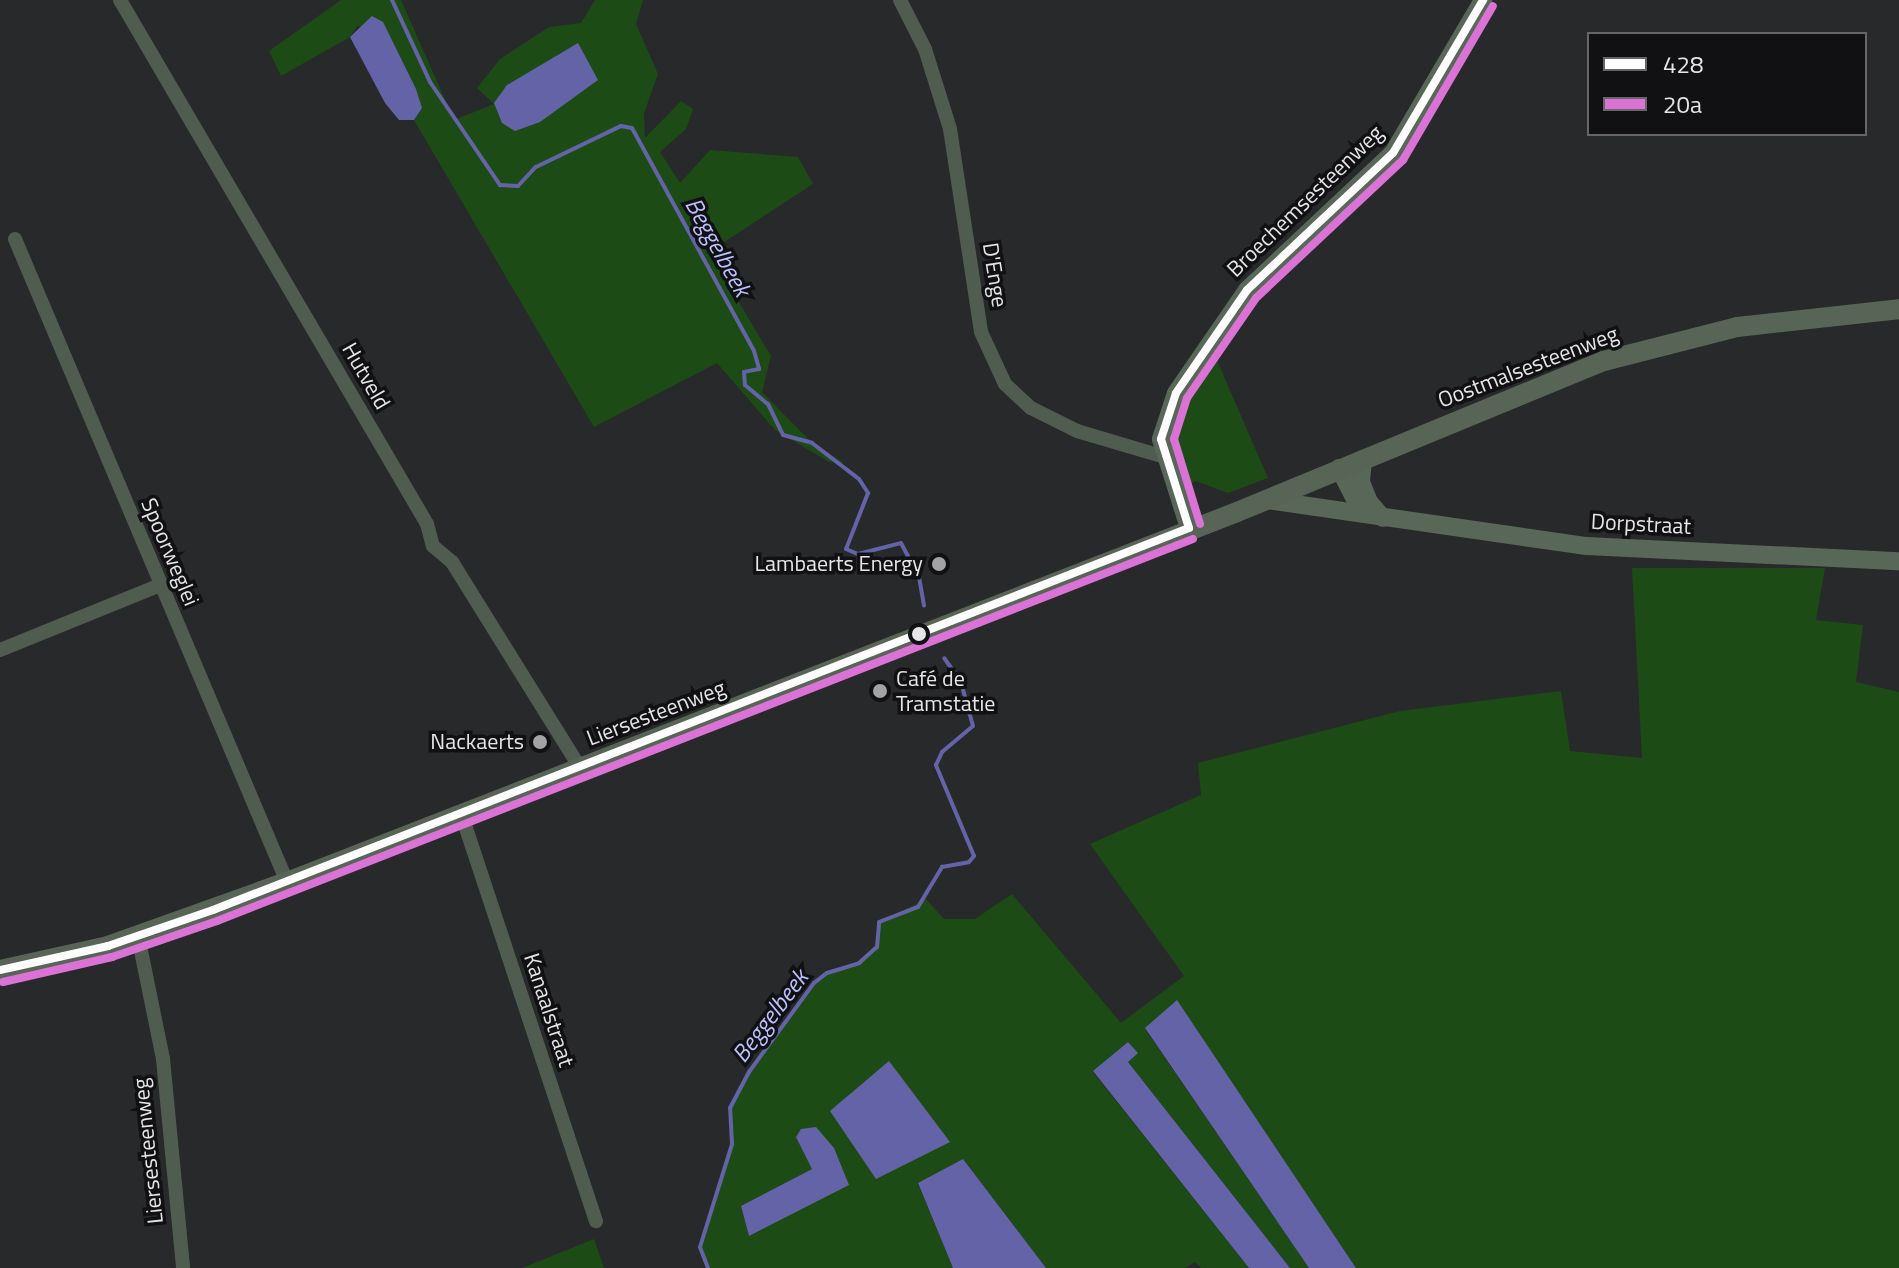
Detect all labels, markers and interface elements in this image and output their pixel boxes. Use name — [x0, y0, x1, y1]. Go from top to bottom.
legend — [1587, 32, 1867, 136]
text: 428 — [1663, 46, 1703, 82]
text: 20a — [1663, 86, 1702, 122]
street label: Broechemsesteenweg — [1221, 120, 1389, 282]
water label: Beggelbeek — [679, 193, 757, 301]
street label: D'Enge — [977, 241, 1013, 309]
street label: Oostmalsesteenweg — [1434, 320, 1622, 414]
street label: Hutveld — [336, 338, 396, 414]
street label: Spoorweglei — [135, 494, 205, 610]
street label: Dorpstraat — [1590, 508, 1692, 540]
place label: Lambaerts Energy — [754, 551, 923, 577]
marker: Lambaerts Energy — [930, 555, 948, 573]
unlabelled marker — [911, 626, 927, 642]
place label: Café de Tramstatie — [896, 665, 995, 716]
street label: Liersesteenweg — [583, 674, 729, 752]
marker: Café de Tramstatie — [871, 682, 889, 700]
place label: Nackaerts — [430, 729, 524, 755]
marker: Nackaerts — [531, 733, 549, 751]
street label: Kanaalstraat — [518, 950, 580, 1070]
water label: Beggelbeek — [726, 964, 814, 1068]
street label: Liersesteenweg — [127, 1077, 169, 1225]

